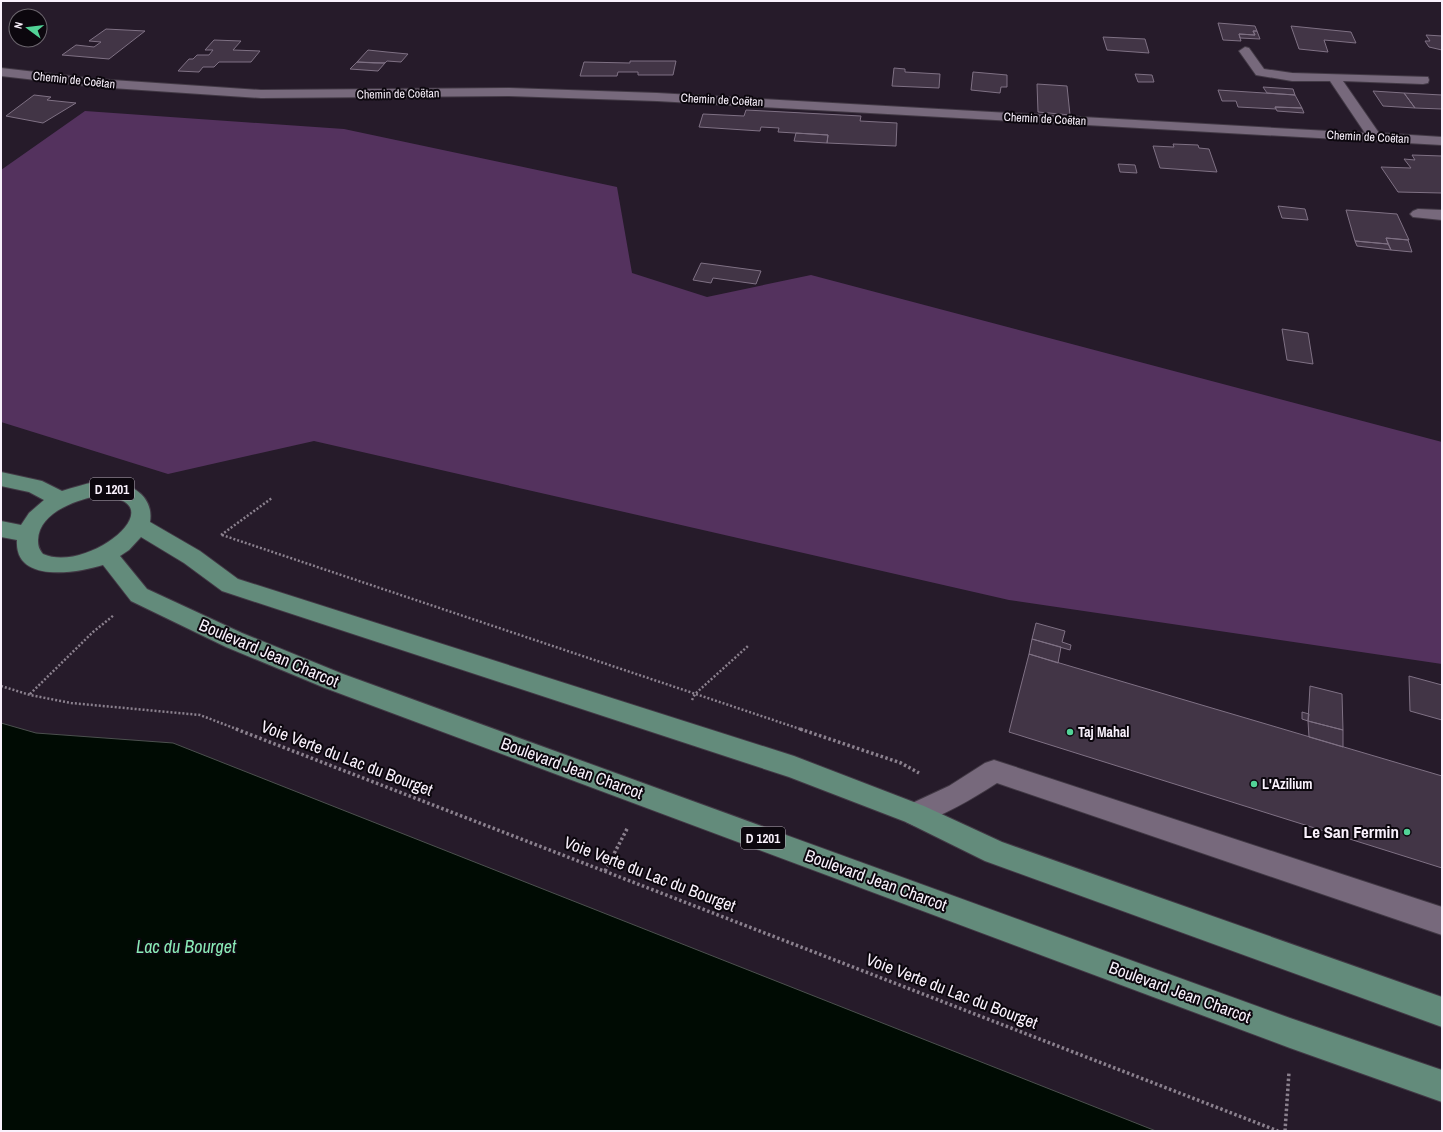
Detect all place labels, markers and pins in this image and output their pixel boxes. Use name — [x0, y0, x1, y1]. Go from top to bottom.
place label: Taj Mahal — [1078, 723, 1129, 741]
marker: Taj Mahal — [1065, 727, 1075, 737]
place label: L'Azilium — [1262, 775, 1313, 793]
marker: L'Azilium — [1249, 779, 1259, 789]
place label: Le San Fermin — [1304, 820, 1399, 843]
marker: Le San Fermin — [1402, 827, 1412, 837]

